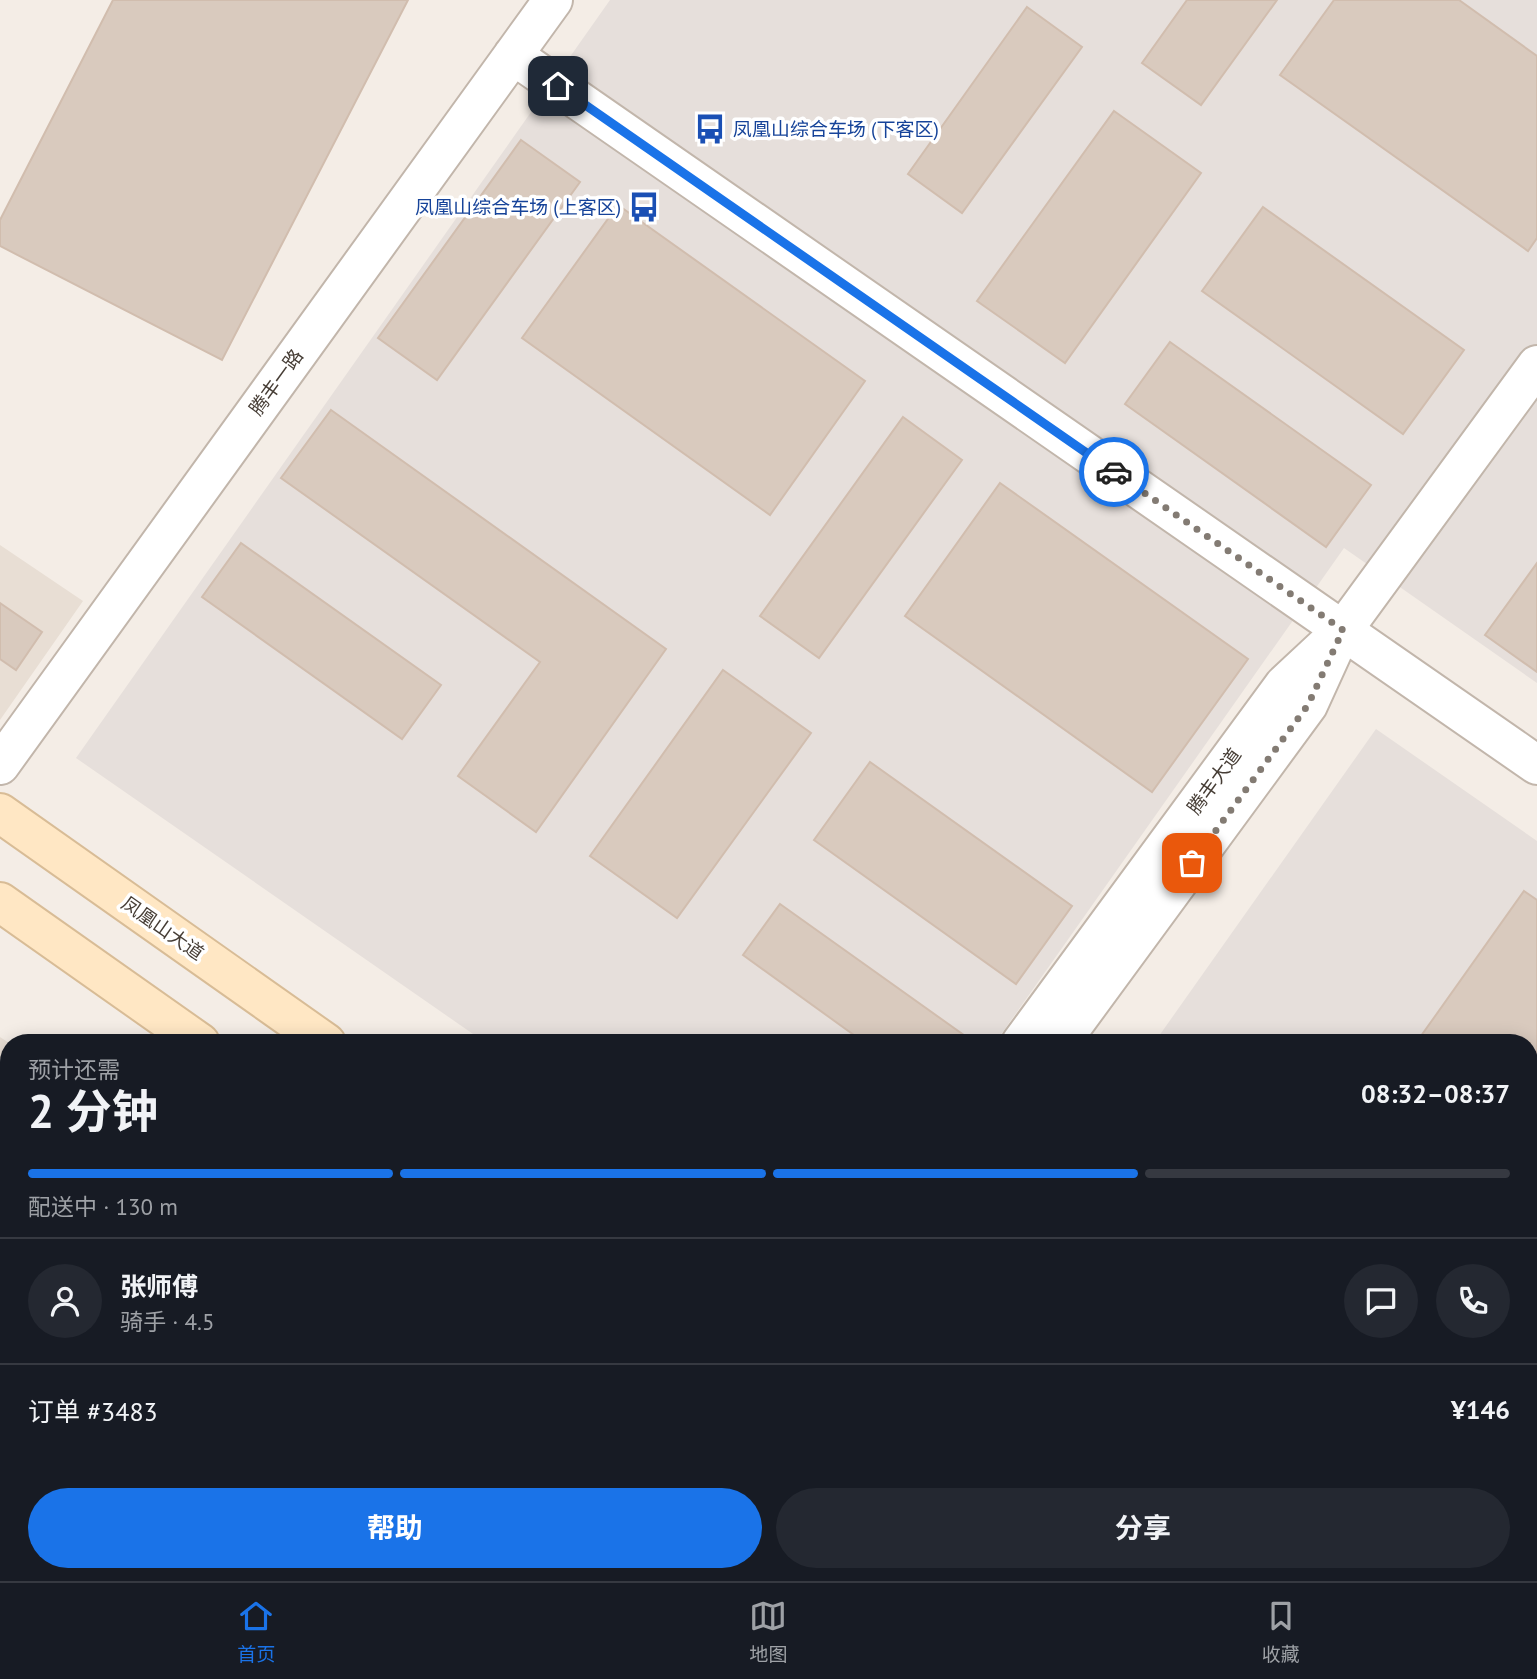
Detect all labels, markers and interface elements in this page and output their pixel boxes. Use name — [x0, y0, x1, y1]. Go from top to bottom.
pin — [528, 56, 588, 116]
icon: home — [539, 67, 577, 105]
bus stop icon: 凤凰山综合车场 (下客区) — [693, 112, 727, 146]
place label: 凤凰山综合车场 (下客区) — [733, 117, 939, 141]
bus stop icon: 凤凰山综合车场 (上客区) — [627, 190, 661, 224]
place label: 凤凰山综合车场 (上客区) — [415, 195, 621, 219]
street label: 腾丰一路 — [244, 344, 308, 420]
courier — [1079, 437, 1149, 507]
icon: car — [1095, 453, 1133, 491]
street label: 腾丰大道 — [1182, 743, 1246, 819]
pin — [1162, 833, 1222, 893]
icon: bag — [1173, 844, 1211, 882]
street label: 凤凰山大道 — [117, 891, 209, 965]
text: 预计还需 — [28, 1055, 120, 1084]
text: 08:32–08:37 — [1361, 1077, 1510, 1110]
text: 2 分钟 — [28, 1081, 158, 1141]
text: 配送中 · 130 m — [28, 1192, 178, 1221]
button: person — [28, 1264, 102, 1338]
button: chat — [1344, 1264, 1418, 1338]
button: phone — [1436, 1264, 1510, 1338]
text: 张师傅 — [120, 1270, 198, 1303]
text: 骑手 · 4.5 — [120, 1307, 214, 1336]
text: ¥146 — [1451, 1393, 1510, 1426]
text: 订单 #3483 — [28, 1395, 158, 1428]
button: 帮助 — [28, 1488, 762, 1568]
button: 分享 — [776, 1488, 1510, 1568]
tab: 首页 — [237, 1597, 275, 1666]
tab: 地图 — [749, 1597, 788, 1666]
tab: 收藏 — [1262, 1597, 1300, 1666]

